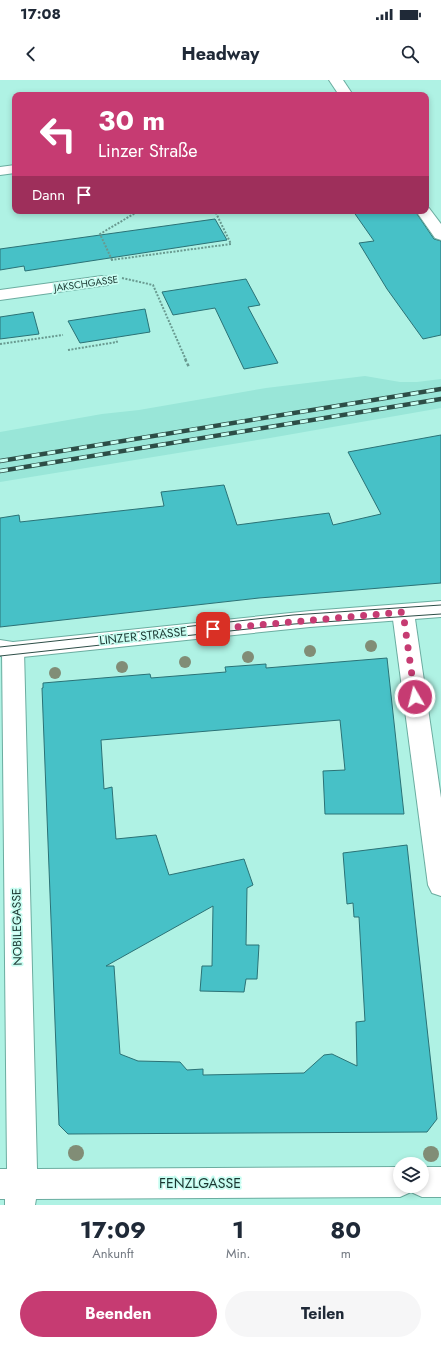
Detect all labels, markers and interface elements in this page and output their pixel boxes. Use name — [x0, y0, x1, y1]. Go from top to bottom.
text: 17:08 — [20, 3, 61, 25]
text: Headway — [182, 41, 259, 67]
icon: back — [20, 43, 42, 65]
icon: search — [399, 43, 421, 65]
text: 30 m — [98, 100, 165, 141]
icon: left — [32, 108, 84, 160]
text: Linzer Straße — [98, 138, 198, 164]
text: Dann — [32, 184, 65, 206]
icon: arrive — [73, 184, 95, 206]
street label: JAKSCHGASSE — [51, 272, 119, 296]
pin — [196, 612, 230, 646]
icon: arrive — [202, 618, 224, 640]
street label: LINZER STRASSE — [98, 622, 188, 650]
position arrow — [394, 676, 436, 718]
street label: NOBILEGASSE — [7, 888, 27, 966]
map controls — [393, 1157, 429, 1193]
button: layers — [393, 1157, 429, 1193]
street label: FENZLGASSE — [159, 1173, 241, 1193]
text: 17:09 — [80, 1212, 146, 1247]
text: 1 — [232, 1212, 244, 1247]
text: 80 — [330, 1212, 361, 1247]
text: Ankunft — [92, 1244, 134, 1263]
text: Min. — [226, 1244, 251, 1263]
text: m — [341, 1244, 351, 1263]
button: Beenden — [20, 1291, 217, 1337]
button: Teilen — [225, 1291, 421, 1337]

